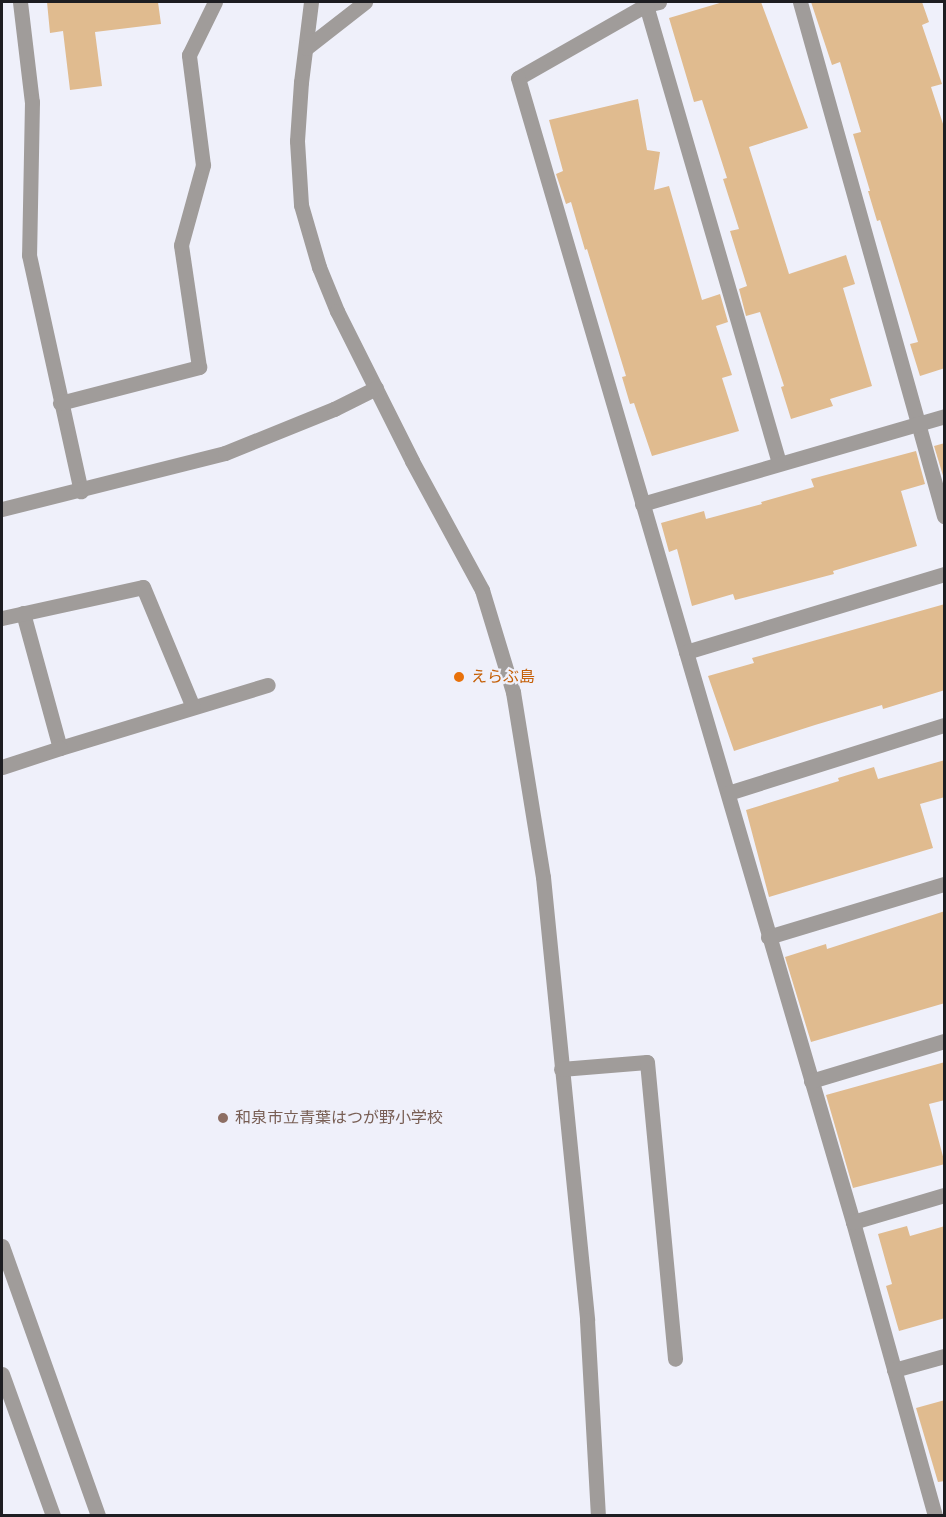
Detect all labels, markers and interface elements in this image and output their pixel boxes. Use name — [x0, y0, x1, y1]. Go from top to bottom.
place label: えらぶ島 — [471, 667, 535, 687]
marker: えらぶ島 — [452, 670, 466, 684]
place label: 和泉市立青葉はつが野小学校 — [235, 1108, 443, 1128]
marker: 和泉市立青葉はつが野小学校 — [216, 1111, 230, 1125]

